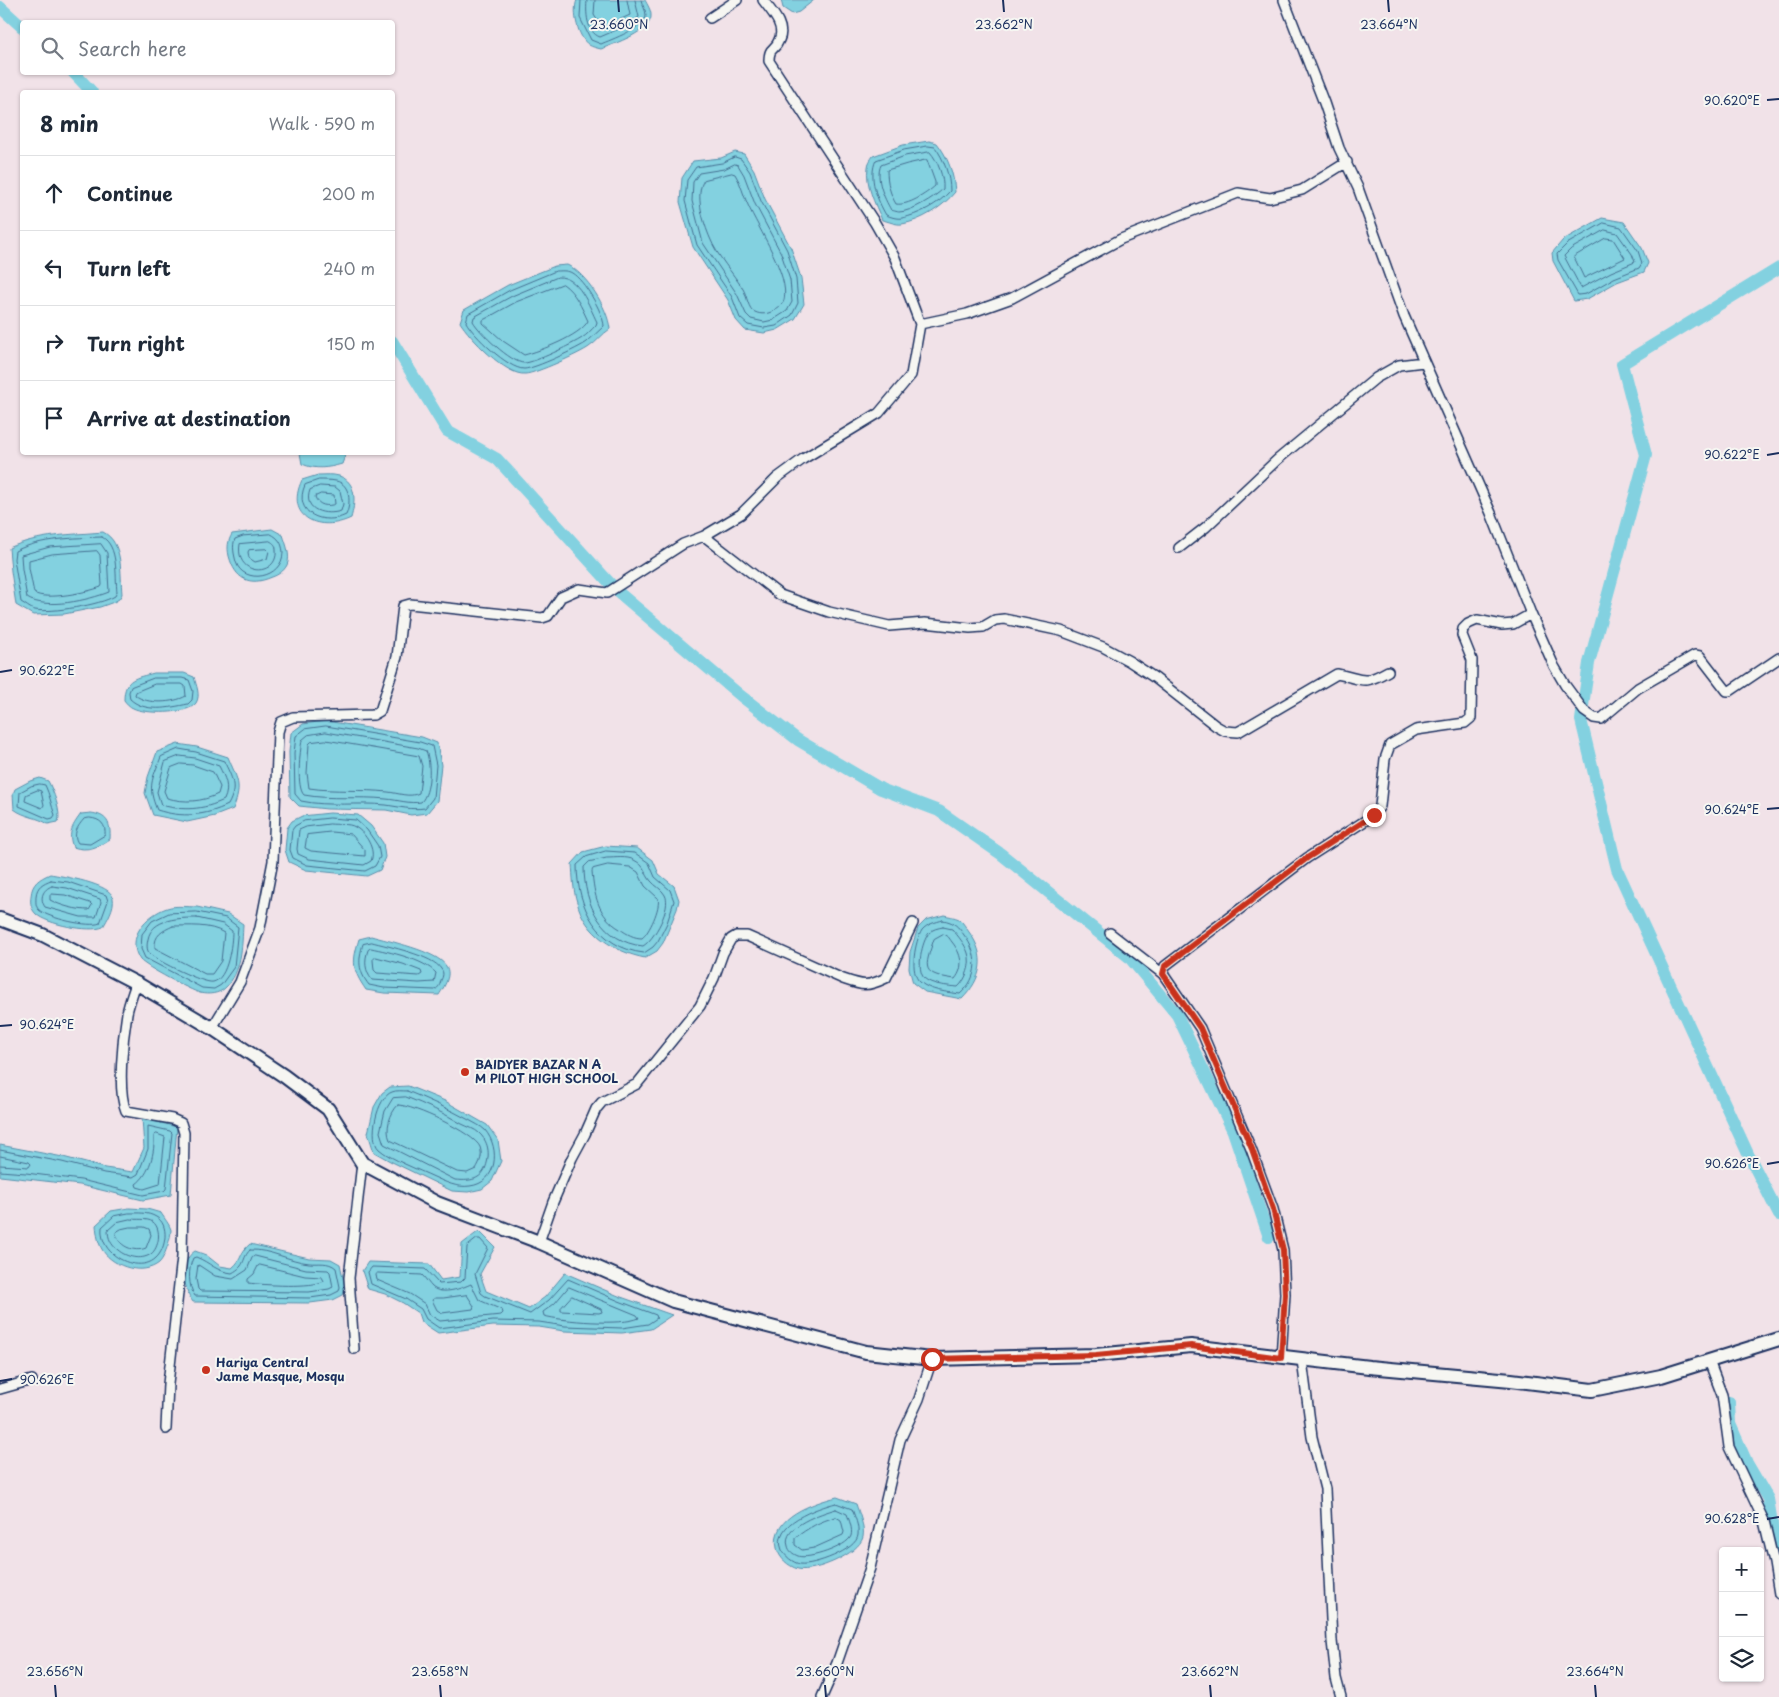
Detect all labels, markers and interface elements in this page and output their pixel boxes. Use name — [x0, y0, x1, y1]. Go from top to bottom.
text: 23.660°N — [590, 15, 648, 33]
text: 23.662°N — [975, 15, 1033, 33]
text: 23.664°N — [1360, 15, 1418, 33]
search box — [20, 20, 395, 75]
icon: search — [38, 34, 66, 62]
text: Search here — [78, 34, 187, 62]
text: 90.620°E — [1704, 91, 1760, 109]
text: 8 min — [40, 107, 99, 139]
text: Walk · 590 m — [269, 111, 375, 135]
icon: ahead — [40, 179, 68, 207]
text: Continue — [87, 179, 173, 207]
text: 200 m — [322, 181, 375, 205]
icon: left — [40, 254, 68, 282]
text: Turn left — [87, 254, 171, 282]
text: 240 m — [323, 256, 375, 280]
icon: right — [40, 329, 68, 357]
text: Turn right — [87, 329, 185, 357]
text: 150 m — [327, 331, 375, 355]
icon: arrive — [40, 404, 68, 432]
text: Arrive at destination — [87, 404, 291, 432]
text: 90.622°E — [1704, 445, 1760, 463]
text: 90.622°E — [19, 661, 75, 679]
text: 90.624°E — [1705, 800, 1759, 818]
route end — [1363, 804, 1386, 827]
text: 90.624°E — [20, 1015, 74, 1033]
place label: BAIDYER BAZAR N A M PILOT HIGH SCHOOL — [475, 1055, 618, 1087]
marker: BAIDYER BAZAR N A M PILOT HIGH SCHOOL — [459, 1066, 471, 1078]
text: 90.626°E — [1705, 1154, 1759, 1172]
route start — [921, 1348, 944, 1371]
place label: Hariya Central Jame Masque, Mosqu — [216, 1353, 345, 1385]
marker: Hariya Central Jame Masque, Mosqu — [200, 1364, 212, 1376]
text: 90.626°E — [20, 1370, 74, 1388]
text: 90.628°E — [1704, 1509, 1760, 1527]
map controls — [1719, 1547, 1764, 1682]
button: + — [1719, 1547, 1764, 1592]
button: − — [1719, 1592, 1764, 1637]
button: layers — [1719, 1637, 1764, 1682]
text: 23.656°N — [27, 1662, 84, 1680]
text: 23.658°N — [411, 1662, 469, 1680]
text: 23.660°N — [796, 1662, 854, 1680]
text: 23.662°N — [1181, 1662, 1239, 1680]
text: 23.664°N — [1566, 1662, 1624, 1680]

